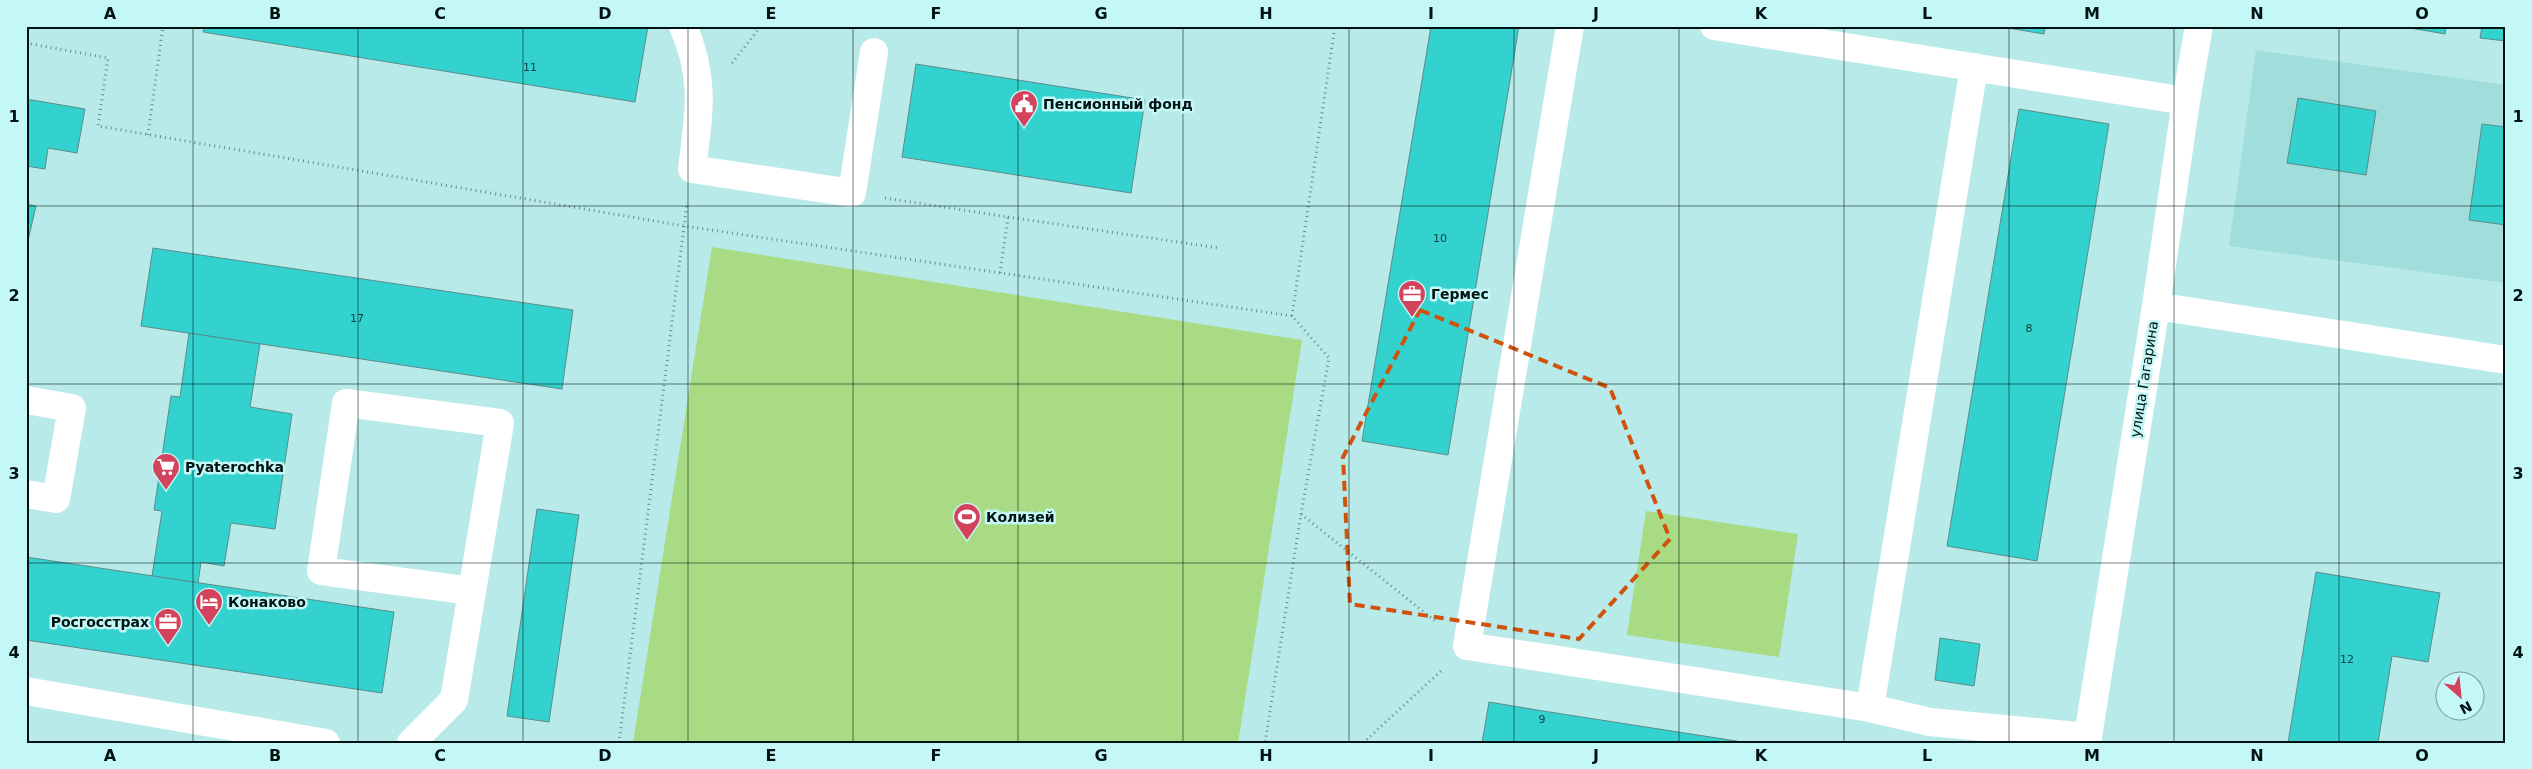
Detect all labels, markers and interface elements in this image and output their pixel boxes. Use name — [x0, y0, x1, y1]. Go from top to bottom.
text: A — [104, 4, 117, 23]
text: B — [269, 4, 281, 23]
text: C — [434, 4, 446, 23]
text: D — [598, 4, 612, 23]
text: E — [766, 4, 776, 23]
text: F — [931, 4, 941, 23]
text: G — [1094, 4, 1108, 23]
text: H — [1259, 4, 1273, 23]
text: I — [1428, 4, 1434, 23]
text: J — [1592, 4, 1599, 23]
text: K — [1755, 4, 1768, 23]
text: L — [1922, 4, 1932, 23]
text: M — [2084, 4, 2100, 23]
text: N — [2250, 4, 2264, 23]
text: O — [2415, 4, 2429, 23]
house number: 11 — [523, 61, 537, 74]
public building icon: Пенсионный фонд — [1009, 89, 1039, 128]
place label: Пенсионный фонд — [1043, 96, 1193, 112]
text: 1 — [8, 107, 20, 126]
text: 1 — [2512, 107, 2524, 126]
house number: 10 — [1433, 232, 1447, 245]
office icon: Гермес — [1397, 279, 1427, 318]
text: 2 — [8, 286, 20, 305]
place label: Гермес — [1431, 286, 1489, 302]
text: 2 — [2512, 286, 2524, 305]
house number: 17 — [350, 312, 364, 325]
street label: улица Гагарина — [2127, 320, 2161, 438]
house number: 8 — [2026, 322, 2033, 335]
supermarket icon: Pyaterochka — [151, 452, 181, 491]
place label: Pyaterochka — [185, 459, 284, 475]
text: 3 — [8, 464, 20, 483]
text: 3 — [2512, 464, 2524, 483]
sports icon: Колизей — [952, 502, 982, 541]
place label: Колизей — [986, 509, 1055, 525]
hotel icon: Конаково — [194, 587, 224, 626]
place label: Конаково — [228, 594, 306, 610]
office icon: Росгосстрах — [153, 607, 183, 646]
place label: Росгосстрах — [51, 614, 149, 630]
text: 4 — [8, 643, 20, 662]
text: 4 — [2512, 643, 2524, 662]
house number: 12 — [2340, 653, 2354, 666]
north arrow — [2434, 672, 2484, 722]
text: N — [2457, 698, 2475, 717]
house number: 9 — [1539, 713, 1546, 726]
text: A — [104, 746, 117, 765]
text: B — [269, 746, 281, 765]
text: C — [434, 746, 446, 765]
text: D — [598, 746, 612, 765]
text: E — [766, 746, 776, 765]
text: F — [931, 746, 941, 765]
text: G — [1094, 746, 1108, 765]
text: H — [1259, 746, 1273, 765]
text: I — [1428, 746, 1434, 765]
text: J — [1592, 746, 1599, 765]
text: K — [1755, 746, 1768, 765]
text: L — [1922, 746, 1932, 765]
text: M — [2084, 746, 2100, 765]
text: N — [2250, 746, 2264, 765]
text: O — [2415, 746, 2429, 765]

